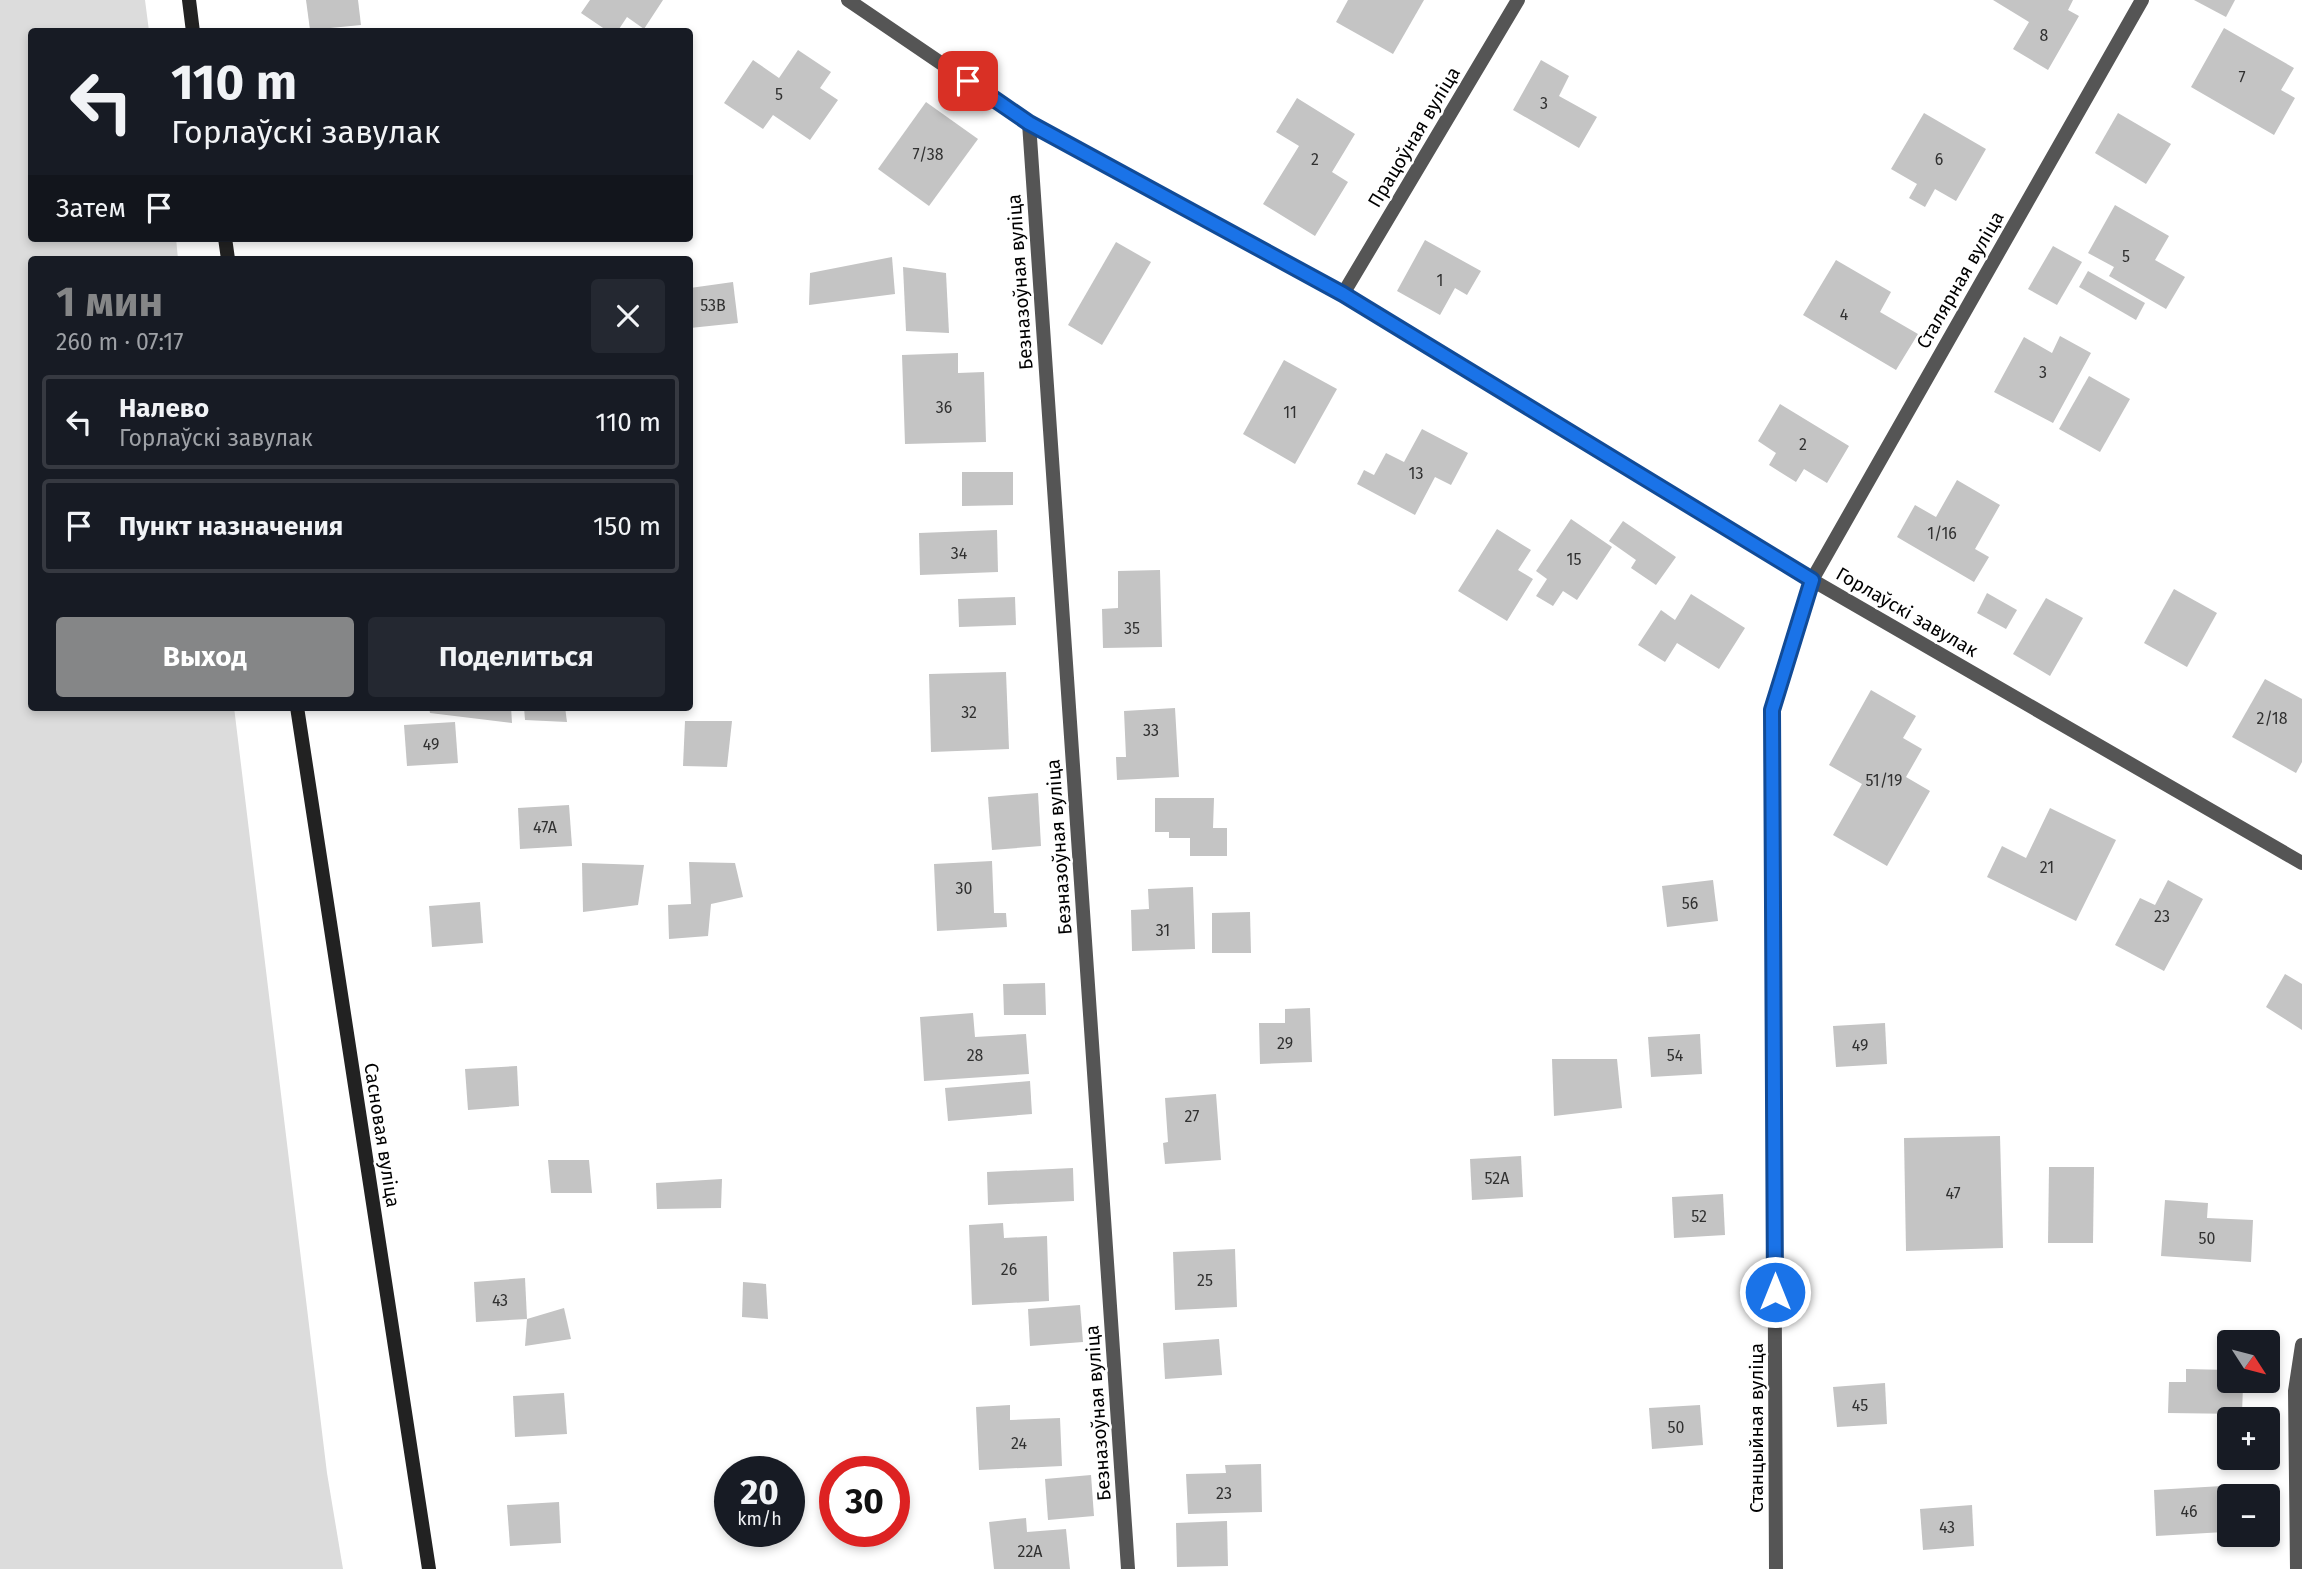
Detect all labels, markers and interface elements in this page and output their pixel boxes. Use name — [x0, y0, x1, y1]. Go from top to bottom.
house number: 8 — [2040, 26, 2049, 45]
pin — [938, 51, 998, 111]
text: 110 m — [171, 53, 297, 112]
icon: left — [56, 56, 147, 147]
icon: arrive — [949, 62, 987, 100]
street label: Працоўная вуліца — [1363, 63, 1465, 211]
house number: 7 — [2238, 68, 2246, 87]
house number: 5 — [775, 85, 783, 104]
house number: 3 — [1540, 94, 1548, 113]
text: Горлаўскі завулак — [171, 113, 440, 151]
house number: 7/38 — [912, 145, 944, 164]
house number: 2 — [1311, 150, 1319, 169]
house number: 6 — [1935, 150, 1943, 169]
icon: arrive — [140, 189, 178, 227]
text: Затем — [56, 193, 126, 224]
street label: Безназоўная вуліца — [1002, 193, 1038, 371]
street label: Сталярная вуліца — [1911, 207, 2009, 353]
house number: 5 — [2122, 247, 2130, 266]
house number: 1 — [1437, 271, 1443, 290]
text: 1 мин — [56, 277, 163, 327]
button: close — [591, 279, 665, 353]
house number: 53В — [700, 296, 726, 315]
house number: 4 — [1840, 305, 1849, 324]
text: 260 m · 07:17 — [56, 328, 183, 356]
house number: 3 — [2039, 363, 2047, 382]
text: Налево — [119, 393, 209, 424]
house number: 36 — [936, 398, 952, 417]
icon: left — [60, 403, 98, 441]
house number: 11 — [1283, 403, 1297, 422]
text: 110 m — [595, 407, 661, 438]
text: Горлаўскі завулак — [119, 424, 313, 452]
house number: 2 — [1799, 435, 1807, 454]
house number: 13 — [1409, 464, 1423, 483]
icon: arrive — [60, 507, 98, 545]
text: Пункт назначения — [119, 511, 343, 542]
text: 150 m — [593, 511, 661, 542]
house number: 1/16 — [1927, 524, 1957, 543]
house number: 34 — [951, 544, 968, 563]
house number: 15 — [1567, 550, 1581, 569]
street label: Горлаўскі завулак — [1832, 562, 1982, 662]
button: Выход — [56, 617, 354, 697]
button: Поделиться — [368, 617, 665, 697]
house number: 35 — [1124, 619, 1140, 638]
house number: 32 — [961, 703, 977, 722]
house number: 2/18 — [2256, 709, 2288, 728]
house number: 33 — [1143, 721, 1159, 740]
house number: 49 — [423, 735, 439, 754]
street label: Безназоўная вуліца — [1041, 758, 1077, 936]
house number: 51/19 — [1866, 771, 1902, 790]
house number: 47А — [533, 818, 558, 837]
house number: 21 — [2040, 858, 2054, 877]
house number: 30 — [956, 879, 973, 898]
house number: 56 — [1682, 894, 1698, 913]
house number: 23 — [2154, 907, 2170, 926]
house number: 31 — [1156, 921, 1170, 940]
house number: 29 — [1277, 1034, 1293, 1053]
house number: 49 — [1852, 1036, 1868, 1055]
house number: 28 — [967, 1046, 984, 1065]
house number: 54 — [1667, 1046, 1684, 1065]
street label: Сасновая вуліца — [359, 1061, 405, 1209]
house number: 27 — [1185, 1107, 1199, 1126]
house number: 52А — [1485, 1169, 1510, 1188]
house number: 47 — [1945, 1184, 1961, 1203]
house number: 52 — [1691, 1207, 1707, 1226]
house number: 50 — [2199, 1229, 2216, 1248]
position arrow — [1738, 1255, 1812, 1329]
house number: 26 — [1001, 1260, 1017, 1279]
house number: 25 — [1197, 1271, 1213, 1290]
house number: 43 — [492, 1291, 508, 1310]
street label: Безназоўная вуліца — [1080, 1324, 1116, 1502]
north arrow — [2217, 1330, 2280, 1393]
map controls — [2217, 1330, 2280, 1547]
street label: Станцыйная вуліца — [1745, 1343, 1768, 1513]
house number: 45 — [1852, 1396, 1868, 1415]
button: + — [2217, 1407, 2280, 1470]
house number: 50 — [1668, 1418, 1685, 1437]
house number: 24 — [1011, 1434, 1027, 1453]
speed limit sign: 30 — [819, 1456, 910, 1547]
text: 20 — [740, 1471, 779, 1513]
house number: 23 — [1216, 1484, 1232, 1503]
button: − — [2217, 1484, 2280, 1547]
house number: 46 — [2180, 1502, 2198, 1521]
text: km/h — [737, 1508, 782, 1530]
house number: 43 — [1939, 1518, 1955, 1537]
house number: 22А — [1017, 1542, 1043, 1561]

